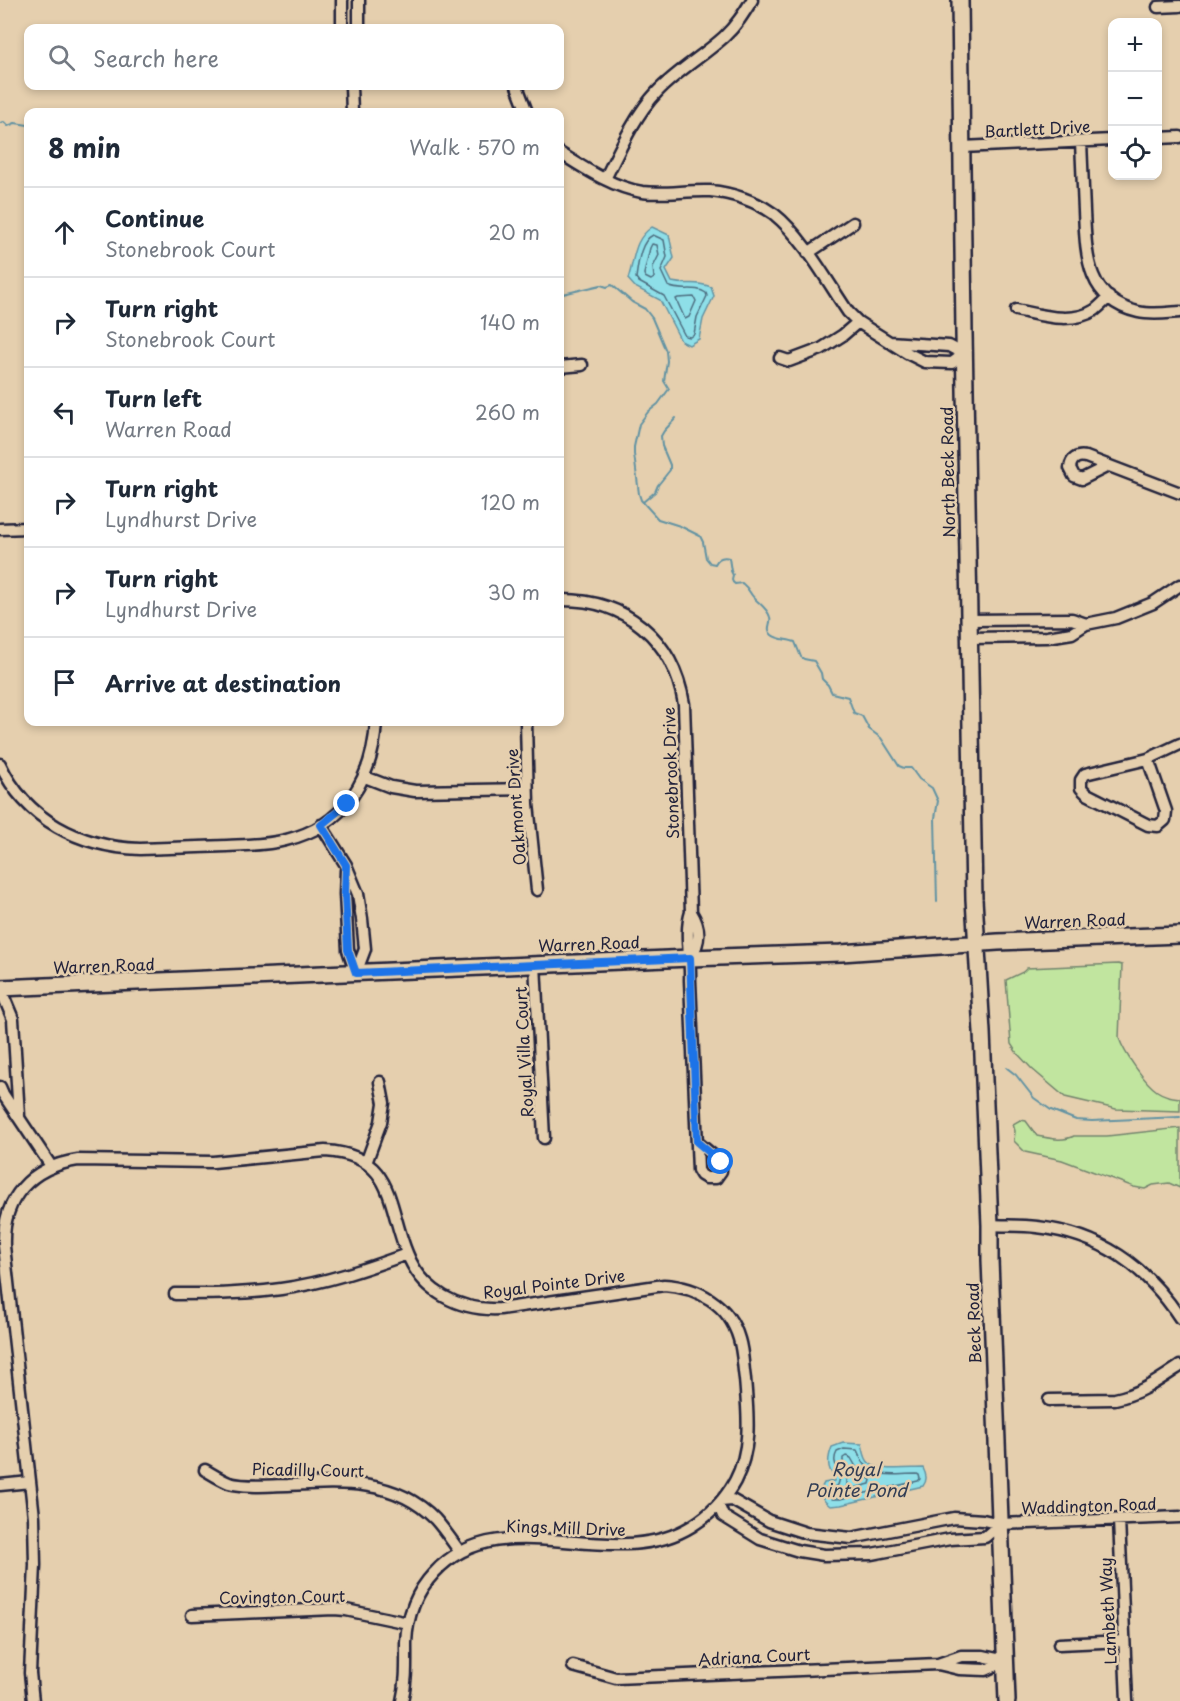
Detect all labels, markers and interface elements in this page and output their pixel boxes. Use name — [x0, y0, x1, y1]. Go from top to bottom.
map controls — [1108, 18, 1162, 180]
button: + — [1108, 18, 1162, 72]
search box — [24, 24, 564, 90]
icon: search — [45, 41, 78, 74]
text: Search here — [93, 41, 219, 74]
button: − — [1108, 72, 1162, 126]
street label: Bartlett Drive — [983, 113, 1091, 143]
button: locate — [1108, 126, 1162, 180]
text: 8 min — [48, 128, 121, 167]
text: Walk · 570 m — [409, 132, 540, 162]
text: Continue — [105, 201, 204, 234]
icon: ahead — [48, 216, 81, 249]
text: 20 m — [488, 217, 540, 247]
text: Stonebrook Court — [105, 234, 275, 264]
text: Turn right — [105, 291, 218, 324]
icon: right — [48, 306, 81, 339]
text: 140 m — [480, 307, 540, 337]
text: Stonebrook Court — [105, 324, 275, 354]
text: Turn left — [105, 381, 202, 414]
icon: left — [48, 396, 81, 429]
text: 260 m — [475, 397, 540, 427]
street label: North Beck Road — [934, 406, 960, 538]
text: Warren Road — [105, 414, 232, 444]
text: Turn right — [105, 471, 218, 504]
icon: right — [48, 486, 81, 519]
text: 120 m — [481, 487, 540, 517]
text: Lyndhurst Drive — [105, 504, 257, 534]
text: Turn right — [105, 561, 218, 594]
icon: right — [48, 576, 81, 609]
text: 30 m — [487, 577, 540, 607]
text: Lyndhurst Drive — [105, 594, 257, 624]
icon: arrive — [48, 666, 81, 699]
text: Arrive at destination — [105, 666, 341, 699]
street label: Stonebrook Drive — [656, 706, 684, 840]
street label: Oakmont Drive — [499, 748, 531, 866]
route end — [333, 790, 359, 816]
street label: Warren Road — [1024, 906, 1126, 934]
street label: Warren Road — [538, 929, 640, 957]
street label: Warren Road — [53, 951, 155, 979]
street label: Royal Villa Court — [508, 985, 538, 1118]
route start — [707, 1148, 733, 1174]
street label: Royal Pointe Drive — [481, 1262, 626, 1304]
street label: Beck Road — [960, 1282, 986, 1364]
water label: Royal Pointe Pond — [805, 1455, 910, 1503]
street label: Picadilly Court — [252, 1456, 365, 1482]
street label: Waddington Road — [1021, 1491, 1157, 1519]
street label: Kings Mill Drive — [506, 1513, 626, 1541]
street label: Lambeth Way — [1092, 1557, 1122, 1665]
street label: Covington Court — [219, 1583, 346, 1609]
street label: Adriana Court — [697, 1641, 811, 1671]

